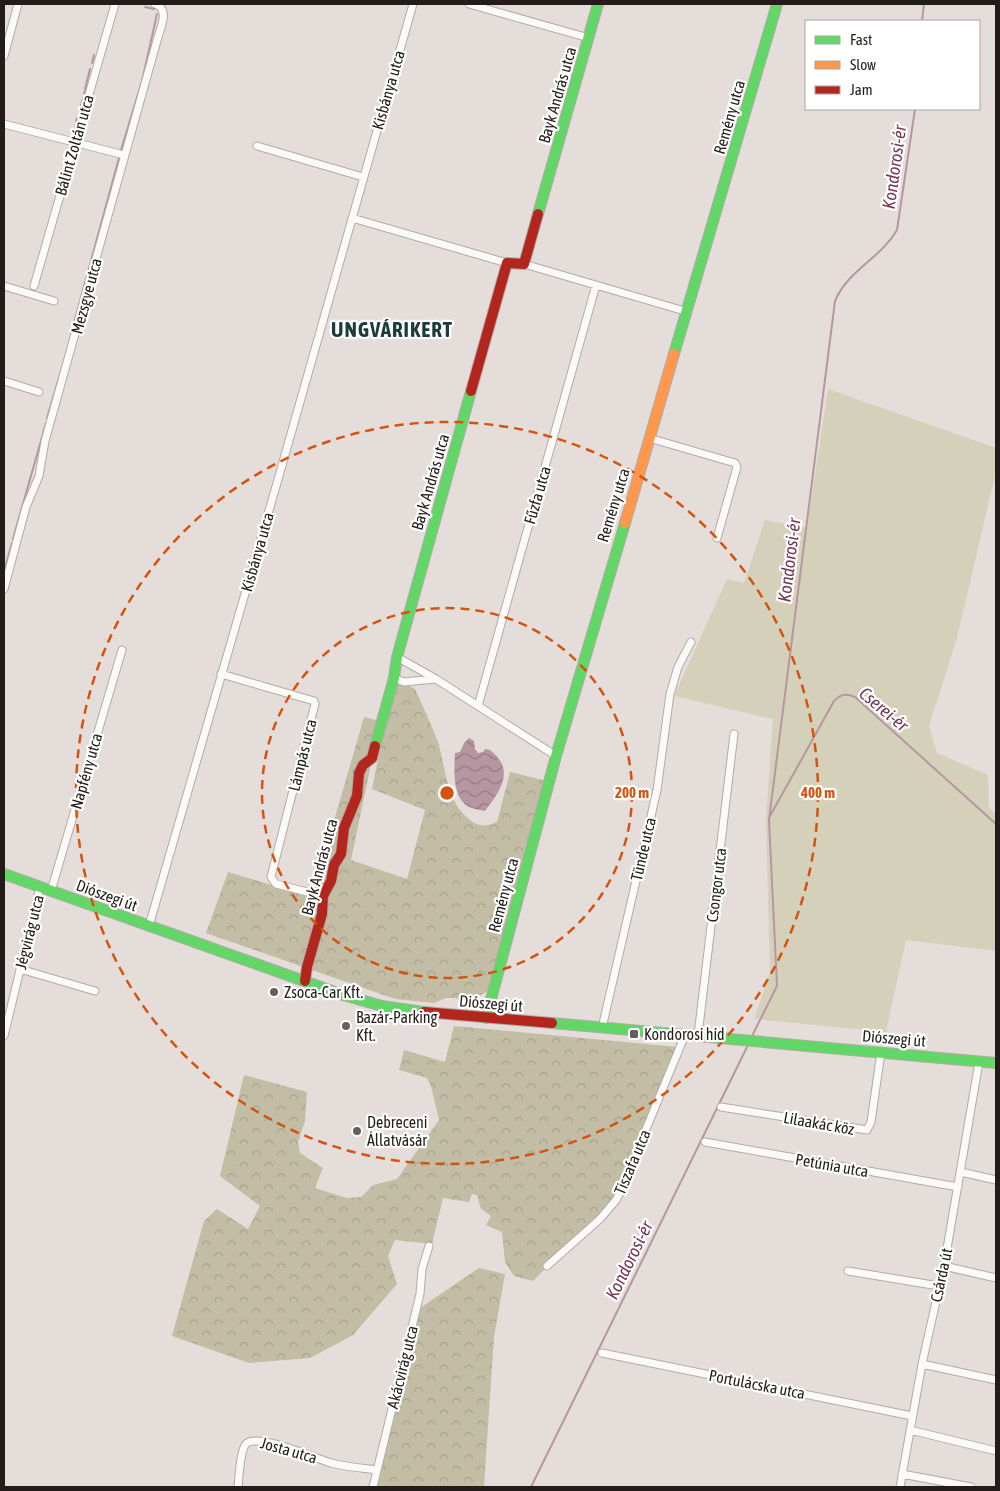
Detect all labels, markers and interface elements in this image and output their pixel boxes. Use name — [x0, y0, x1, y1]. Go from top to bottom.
legend — [805, 20, 980, 110]
text: Fast — [850, 31, 872, 48]
street label: Bayk András utca — [535, 45, 580, 145]
street label: Kisbánya utca — [368, 48, 409, 132]
text: Slow — [850, 56, 876, 73]
street label: Remény utca — [710, 78, 749, 156]
text: Jam — [850, 81, 873, 98]
street label: Bálint Zoltán utca — [51, 93, 97, 197]
water label: Kondorosi-ér — [878, 123, 910, 210]
street label: Mezsgye utca — [67, 256, 106, 336]
district label: UNGVÁRIKERT — [331, 317, 453, 341]
street label: Bayk András utca — [408, 432, 453, 532]
street label: Fűzfa utca — [520, 464, 554, 526]
street label: Remény utca — [593, 466, 634, 544]
street label: Kisbánya utca — [237, 510, 278, 594]
water label: Kondorosi-ér — [773, 516, 805, 603]
water label: Cserei-ér — [855, 682, 913, 736]
street label: Lámpás utca — [284, 717, 321, 793]
street label: Napfény utca — [67, 731, 106, 811]
centre of rings — [438, 784, 456, 802]
text: 200 m — [615, 784, 649, 801]
text: 400 m — [800, 784, 835, 801]
street label: Tünde utca — [627, 816, 659, 882]
street label: Bayk András utca — [297, 817, 342, 918]
street label: Csongor utca — [703, 847, 730, 923]
street label: Remény utca — [484, 856, 523, 934]
street label: Diószegi út — [74, 876, 140, 915]
street label: Jégvirág utca — [11, 893, 48, 971]
place label: Zsoca-Car Kft. — [284, 983, 363, 1001]
marker: Zsoca-Car Kft. — [268, 986, 280, 998]
street label: Diószegi út — [458, 991, 524, 1016]
place label: Bazár-Parking Kft. — [356, 1008, 438, 1044]
marker: Bazár-Parking Kft. — [340, 1020, 352, 1032]
place label: Kondorosi híd — [644, 1025, 725, 1043]
street label: Diószegi út — [861, 1026, 927, 1051]
marker: Kondorosi híd — [628, 1028, 640, 1040]
street label: Lilaakác köz — [782, 1108, 856, 1138]
place label: Debreceni Állatvásár — [367, 1113, 427, 1149]
marker: Debreceni Állatvásár — [351, 1125, 363, 1137]
street label: Tiszafa utca — [610, 1127, 654, 1197]
street label: Petúnia utca — [794, 1150, 870, 1180]
water label: Kondorosi-ér — [601, 1217, 657, 1303]
street label: Csárda út — [927, 1246, 956, 1304]
street label: Akácvirág utca — [383, 1324, 422, 1411]
street label: Portulácska utca — [707, 1366, 807, 1402]
street label: Josta utca — [259, 1433, 319, 1467]

